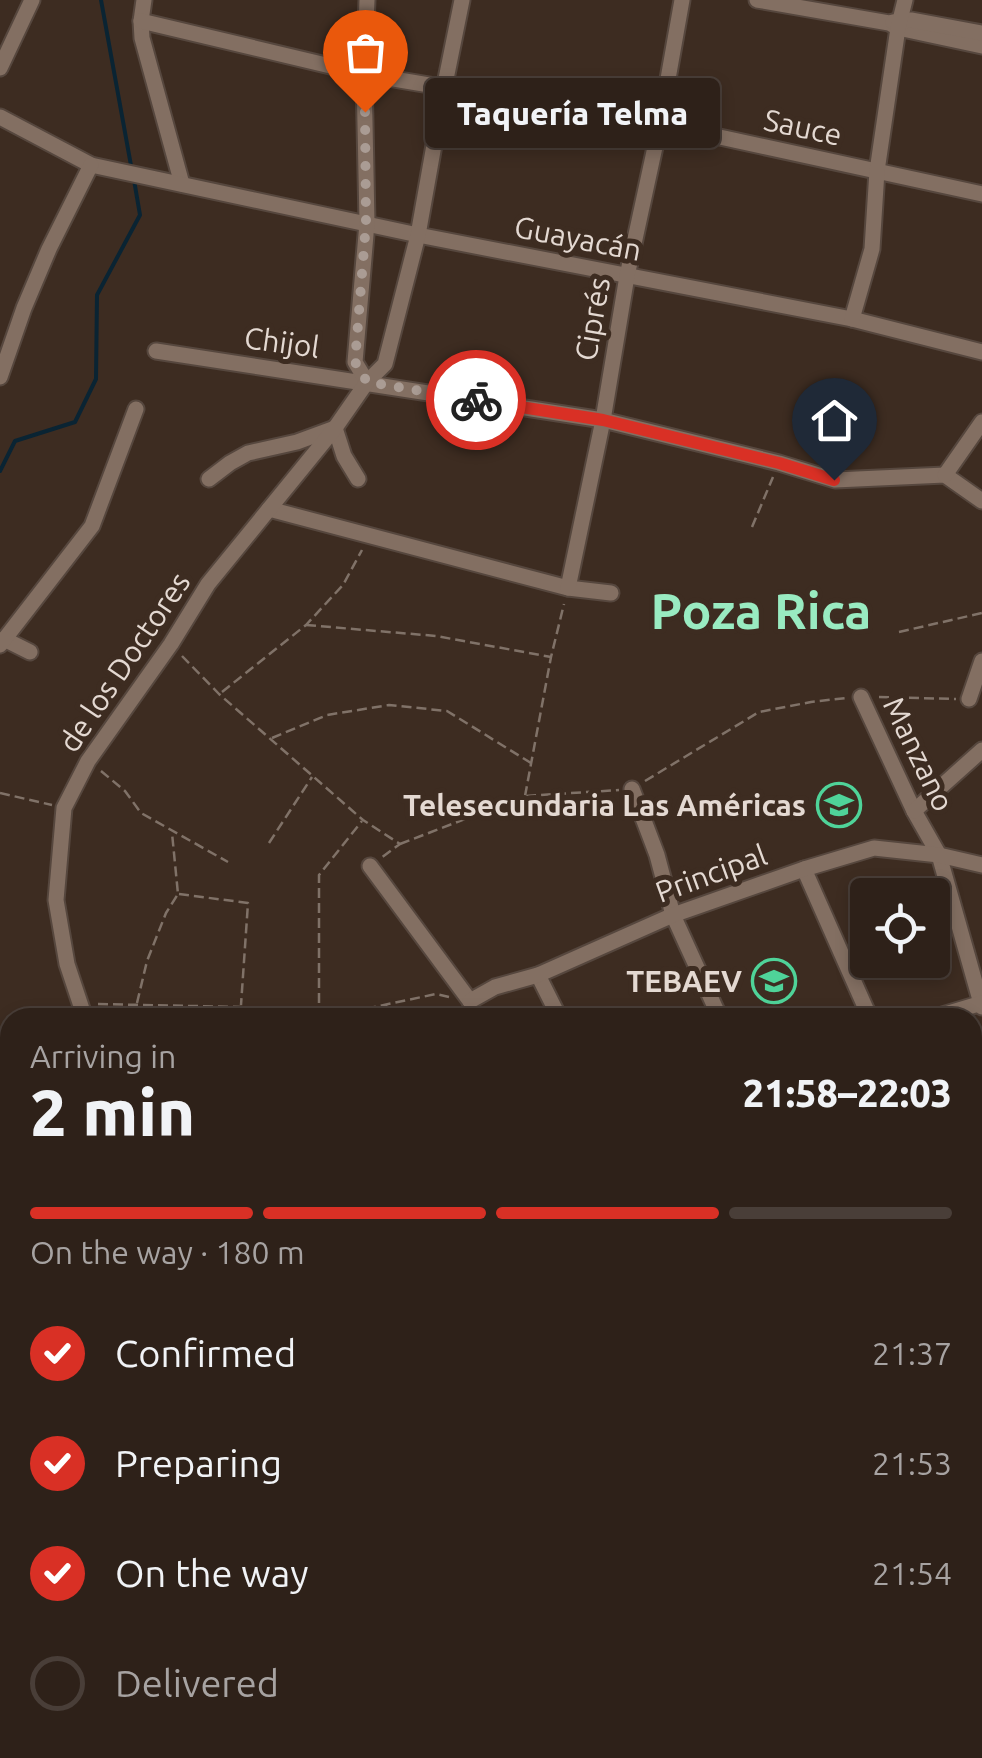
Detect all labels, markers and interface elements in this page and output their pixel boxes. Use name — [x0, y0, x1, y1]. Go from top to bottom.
pin — [323, 10, 408, 113]
icon: bag — [338, 25, 393, 80]
callout: Taquería Telma — [425, 77, 720, 147]
text: Taquería Telma — [457, 95, 688, 131]
street label: Sauce — [761, 102, 845, 152]
street label: Guayacán — [512, 209, 644, 267]
street label: Ciprés — [568, 275, 616, 363]
street label: Chijol — [242, 320, 322, 364]
courier — [426, 350, 526, 450]
icon: bike — [449, 373, 504, 428]
pin — [792, 378, 877, 481]
icon: home — [807, 393, 862, 448]
street label: de los Doctores — [51, 566, 197, 758]
district label: Poza Rica — [651, 582, 871, 638]
street label: Manzano — [877, 692, 961, 816]
school or university icon: Telesecundaria Las Américas — [816, 782, 862, 828]
place label: Telesecundaria Las Américas — [403, 788, 806, 822]
street label: Principal — [651, 837, 771, 909]
map controls — [850, 878, 950, 978]
button: locate — [850, 878, 950, 978]
school or university icon: TEBAEV — [751, 958, 797, 1004]
place label: TEBAEV — [626, 964, 742, 998]
text: Arriving in — [30, 1038, 176, 1074]
text: 21:58–22:03 — [743, 1072, 952, 1114]
text: 2 min — [30, 1075, 195, 1148]
text: On the way · 180 m — [30, 1234, 305, 1270]
icon: check — [30, 1326, 85, 1381]
text: Confirmed — [115, 1332, 296, 1374]
text: 21:37 — [872, 1335, 952, 1371]
icon: check — [30, 1436, 85, 1491]
text: Preparing — [115, 1442, 282, 1484]
text: 21:53 — [872, 1445, 952, 1481]
icon: check — [30, 1546, 85, 1601]
text: On the way — [115, 1552, 308, 1594]
text: 21:54 — [872, 1555, 952, 1591]
text: Delivered — [115, 1662, 279, 1704]

